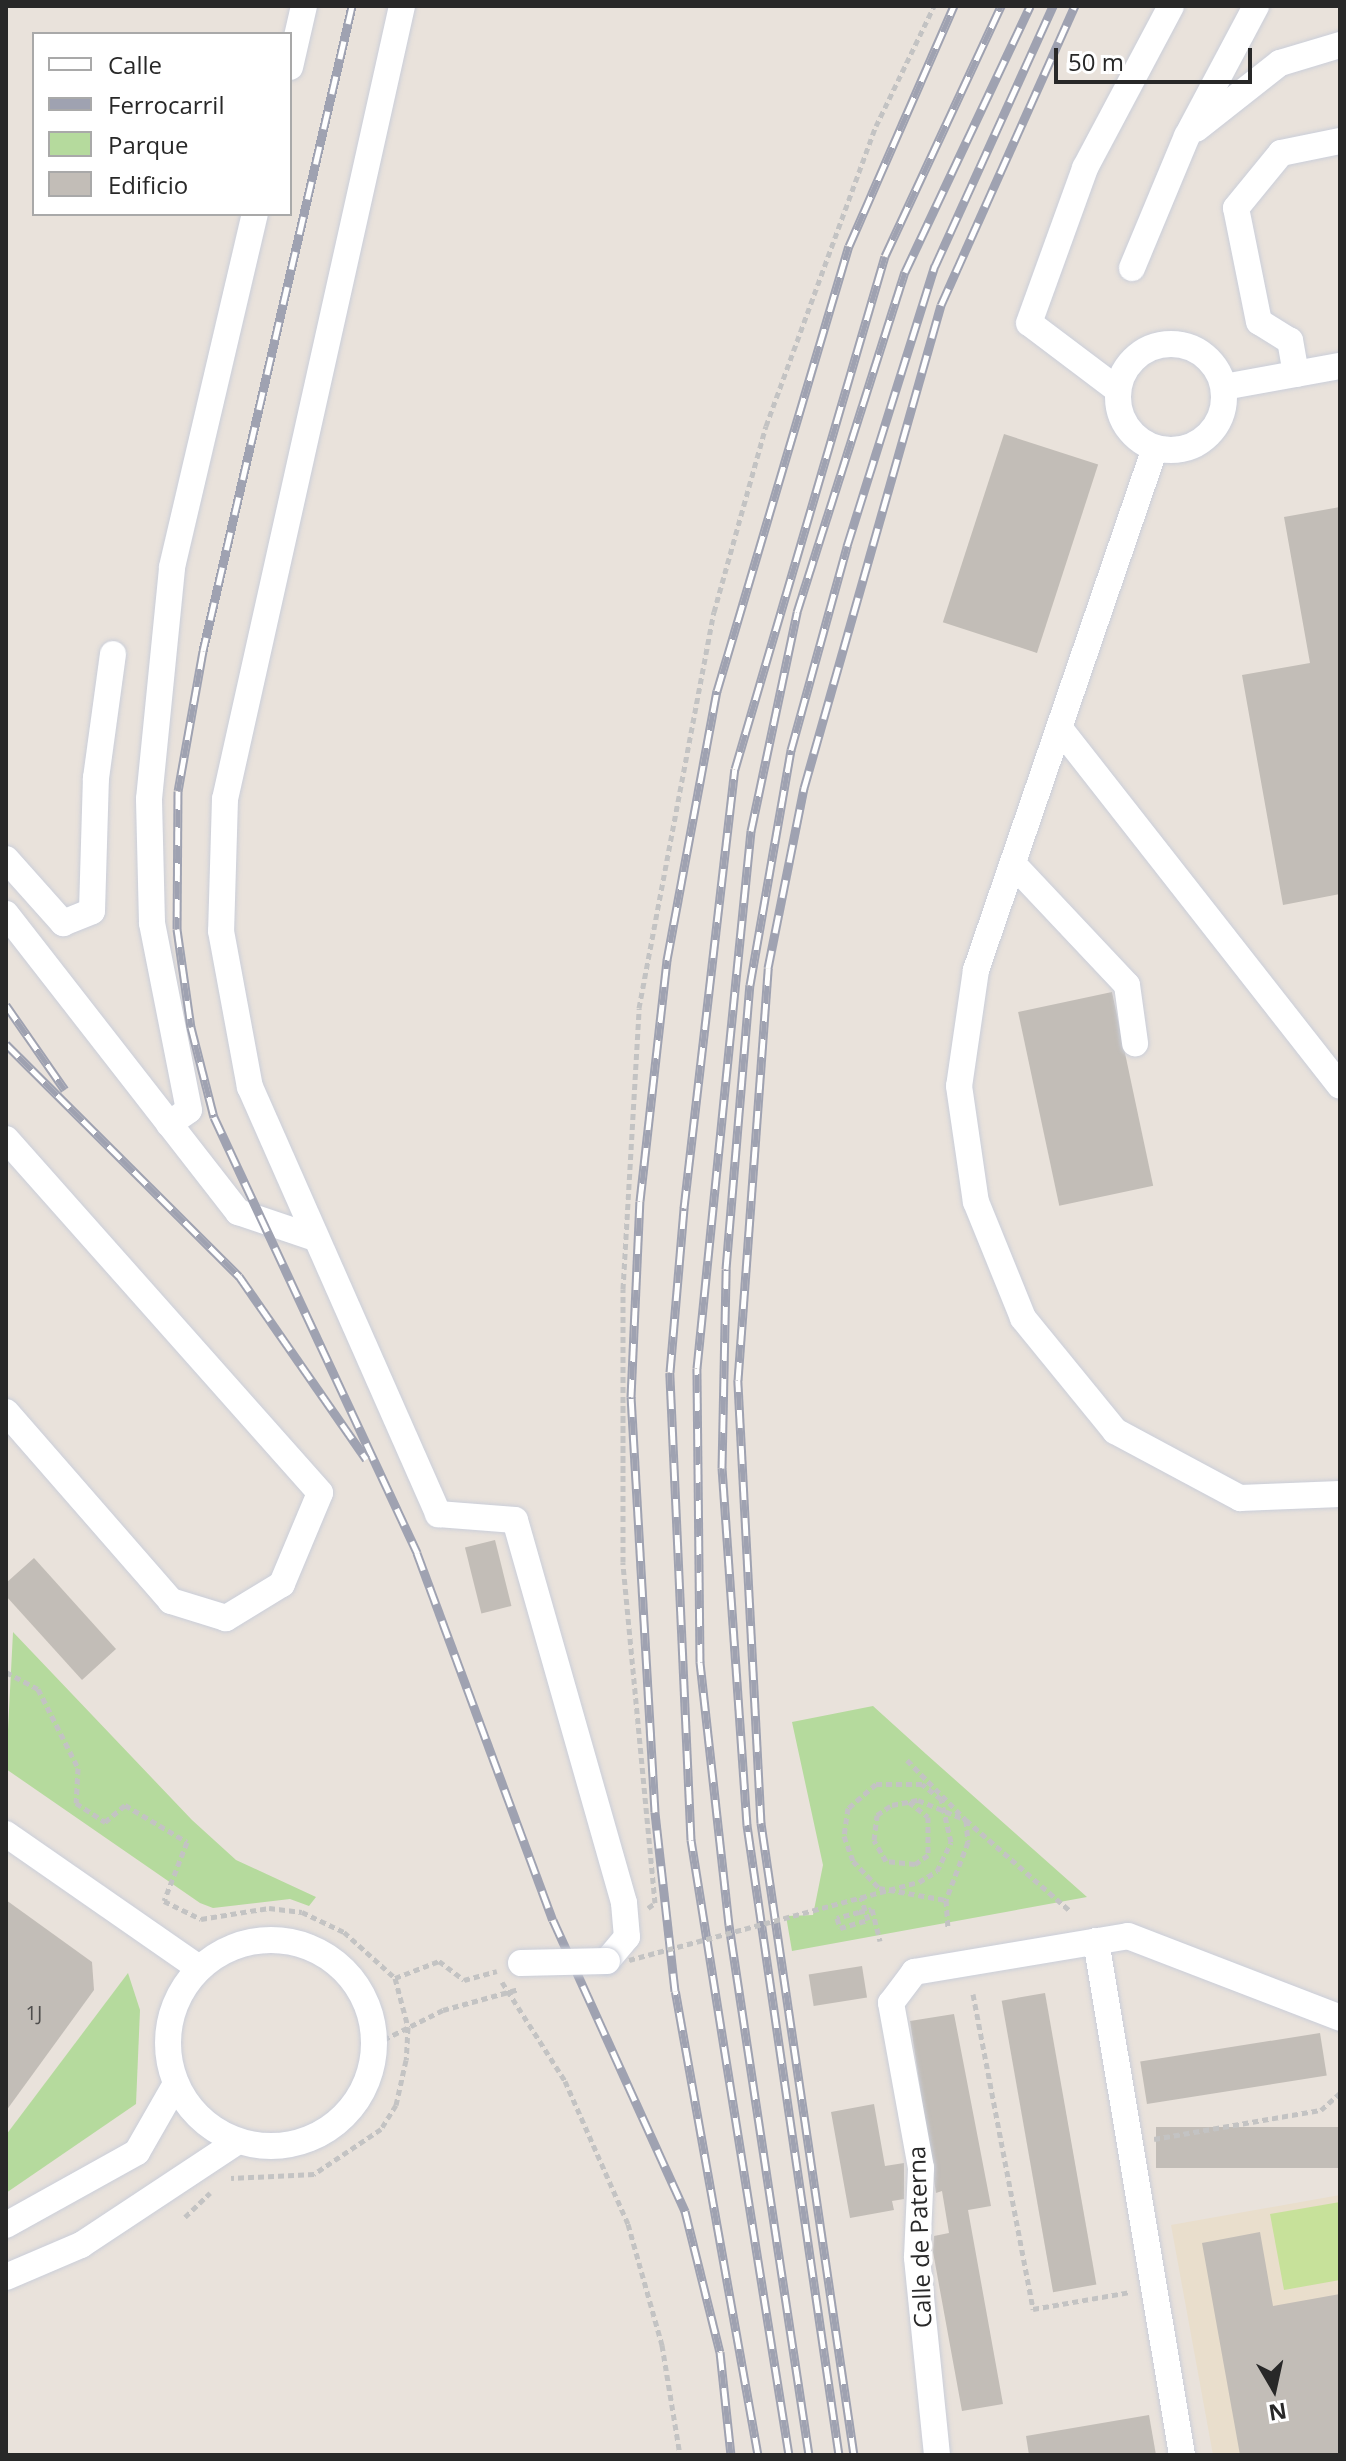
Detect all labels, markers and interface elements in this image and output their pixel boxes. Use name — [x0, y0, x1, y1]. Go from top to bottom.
legend — [32, 32, 292, 216]
scale bar — [1058, 32, 1256, 82]
text: 50 m — [1068, 45, 1124, 78]
text: Calle — [108, 48, 162, 81]
text: Ferrocarril — [108, 88, 224, 121]
text: Parque — [108, 128, 188, 161]
text: Edificio — [108, 168, 188, 201]
house number: 1J — [26, 2000, 42, 2024]
street label: Calle de Paterna — [901, 2145, 937, 2329]
north arrow — [1234, 2349, 1314, 2429]
text: N — [1267, 2396, 1289, 2429]

